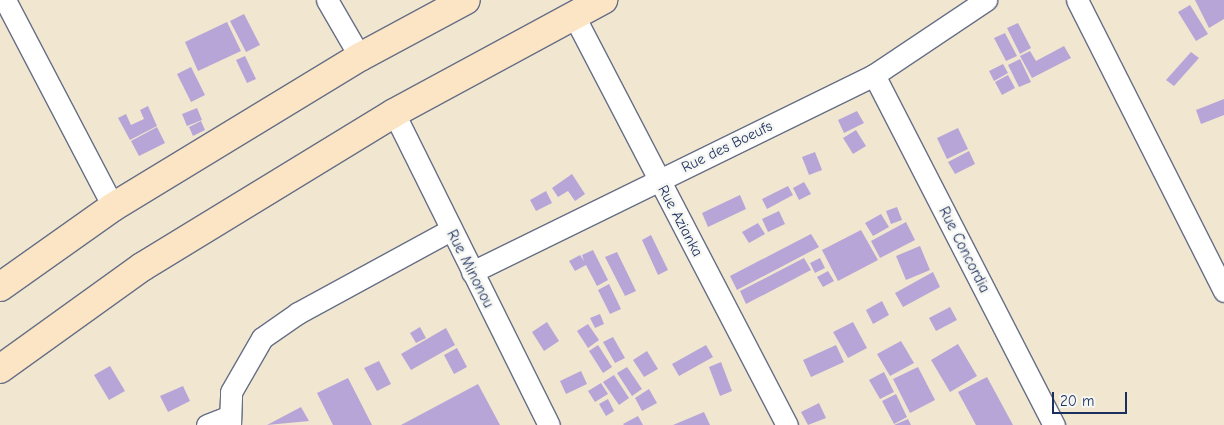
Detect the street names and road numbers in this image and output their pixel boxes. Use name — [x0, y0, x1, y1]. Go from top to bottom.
street label: Rue des Boeufs — [679, 117, 775, 177]
street label: Rue Azianka — [654, 182, 706, 260]
street label: Rue Concordia — [935, 204, 993, 296]
street label: Rue Minonou — [443, 227, 497, 311]

